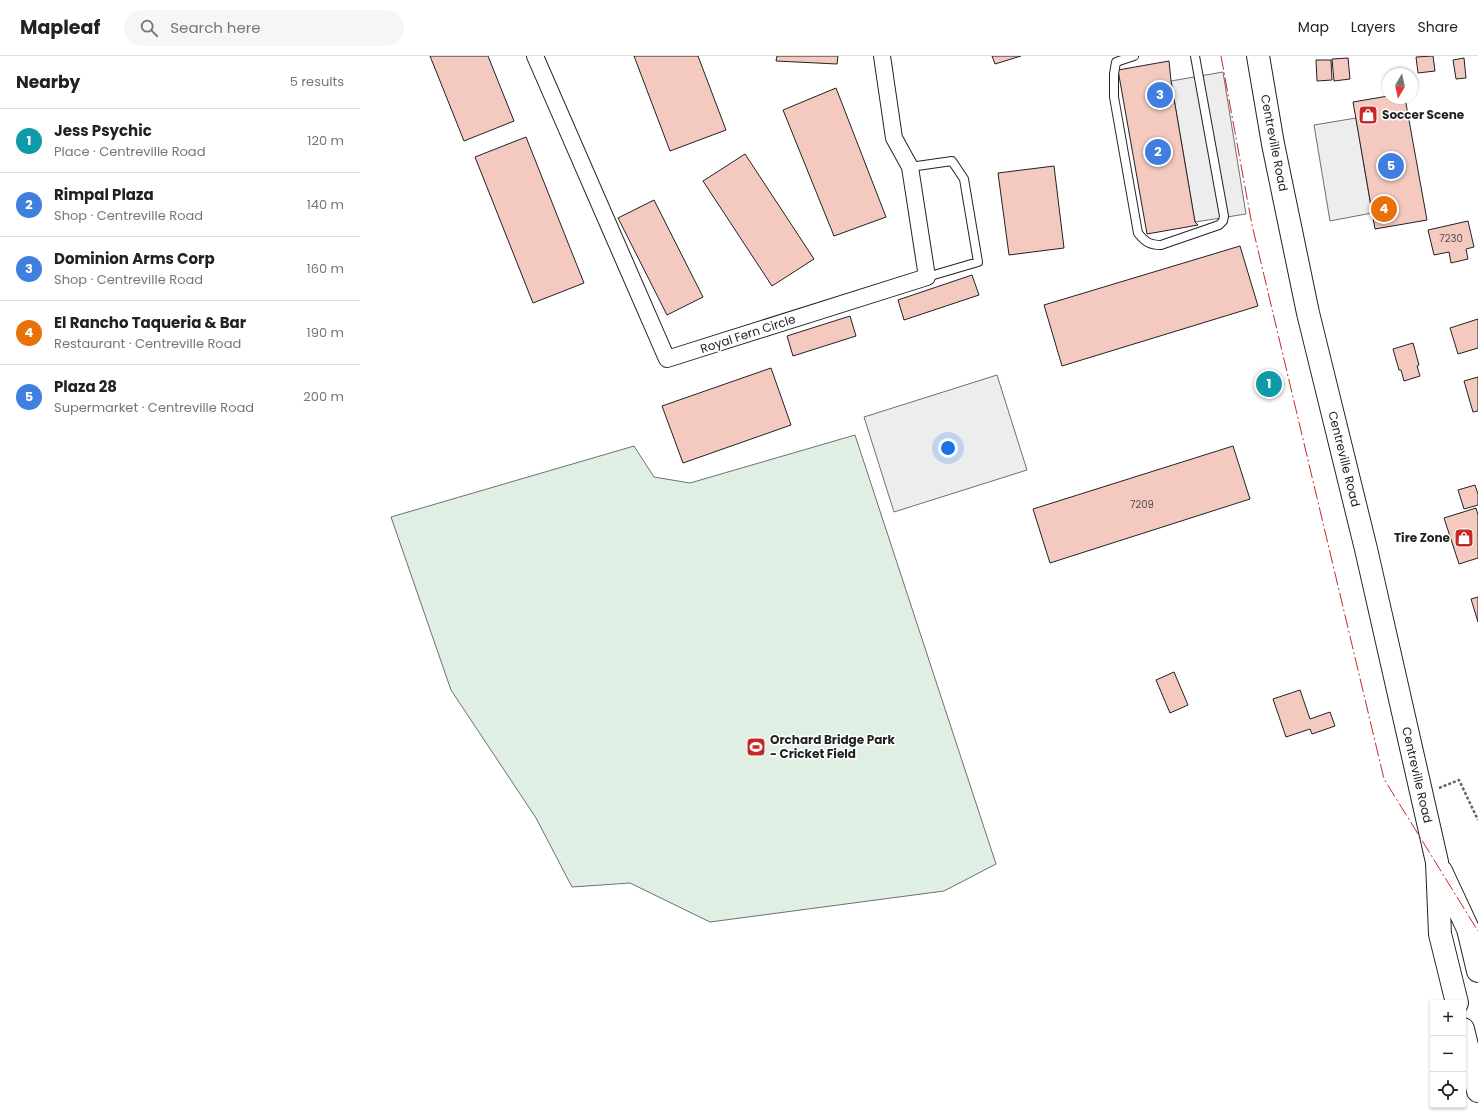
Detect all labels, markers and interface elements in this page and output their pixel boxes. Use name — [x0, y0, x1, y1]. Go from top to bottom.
search box — [124, 10, 404, 46]
text: Mapleaf — [20, 14, 100, 41]
icon: search — [138, 17, 160, 39]
text: Search here — [170, 17, 261, 38]
text: Map — [1298, 17, 1329, 37]
text: Layers — [1351, 17, 1395, 37]
text: Share — [1417, 17, 1458, 37]
north arrow — [1382, 68, 1418, 104]
text: Nearby — [16, 70, 80, 94]
text: 5 results — [290, 72, 344, 91]
pin: 3 — [1147, 80, 1173, 110]
street label: Centreville Road — [1257, 93, 1292, 193]
shop icon: Soccer Scene — [1357, 104, 1379, 126]
place label: Soccer Scene — [1382, 106, 1465, 123]
text: Jess Psychic — [54, 120, 152, 141]
text: 1 — [27, 131, 31, 150]
text: 120 m — [307, 131, 344, 150]
pin: 2 — [1145, 137, 1171, 167]
text: Place · Centreville Road — [54, 142, 205, 161]
pin: 5 — [1378, 151, 1404, 181]
text: Rimpal Plaza — [54, 184, 154, 205]
pin: 4 — [1371, 194, 1397, 224]
text: 2 — [25, 195, 33, 214]
text: 140 m — [307, 195, 344, 214]
text: Shop · Centreville Road — [54, 206, 203, 225]
house number: 7230 — [1439, 231, 1463, 246]
text: Dominion Arms Corp — [54, 248, 215, 269]
text: 3 — [25, 259, 33, 278]
text: 160 m — [307, 259, 344, 278]
text: Shop · Centreville Road — [54, 270, 203, 289]
street label: Royal Fern Circle — [698, 310, 798, 357]
text: El Rancho Taqueria & Bar — [54, 312, 246, 333]
text: 4 — [25, 323, 33, 342]
text: 190 m — [307, 323, 344, 342]
text: Restaurant · Centreville Road — [54, 334, 241, 353]
pin: 1 — [1256, 369, 1282, 399]
text: Plaza 28 — [54, 376, 117, 397]
text: 5 — [25, 387, 33, 406]
text: 200 m — [303, 387, 344, 406]
text: Supermarket · Centreville Road — [54, 398, 254, 417]
street label: Centreville Road — [1324, 409, 1365, 509]
your location — [938, 438, 958, 458]
house number: 7209 — [1130, 497, 1154, 512]
shop icon: Tire Zone — [1453, 527, 1475, 549]
place label: Tire Zone — [1394, 529, 1451, 546]
street label: Centreville Road — [1398, 725, 1437, 825]
place label: Orchard Bridge Park - Cricket Field — [770, 731, 895, 762]
sports icon: Orchard Bridge Park - Cricket Field — [745, 736, 767, 758]
map controls — [1430, 1000, 1466, 1108]
button: + — [1430, 1000, 1466, 1036]
button: − — [1430, 1036, 1466, 1072]
button: locate — [1430, 1072, 1466, 1108]

